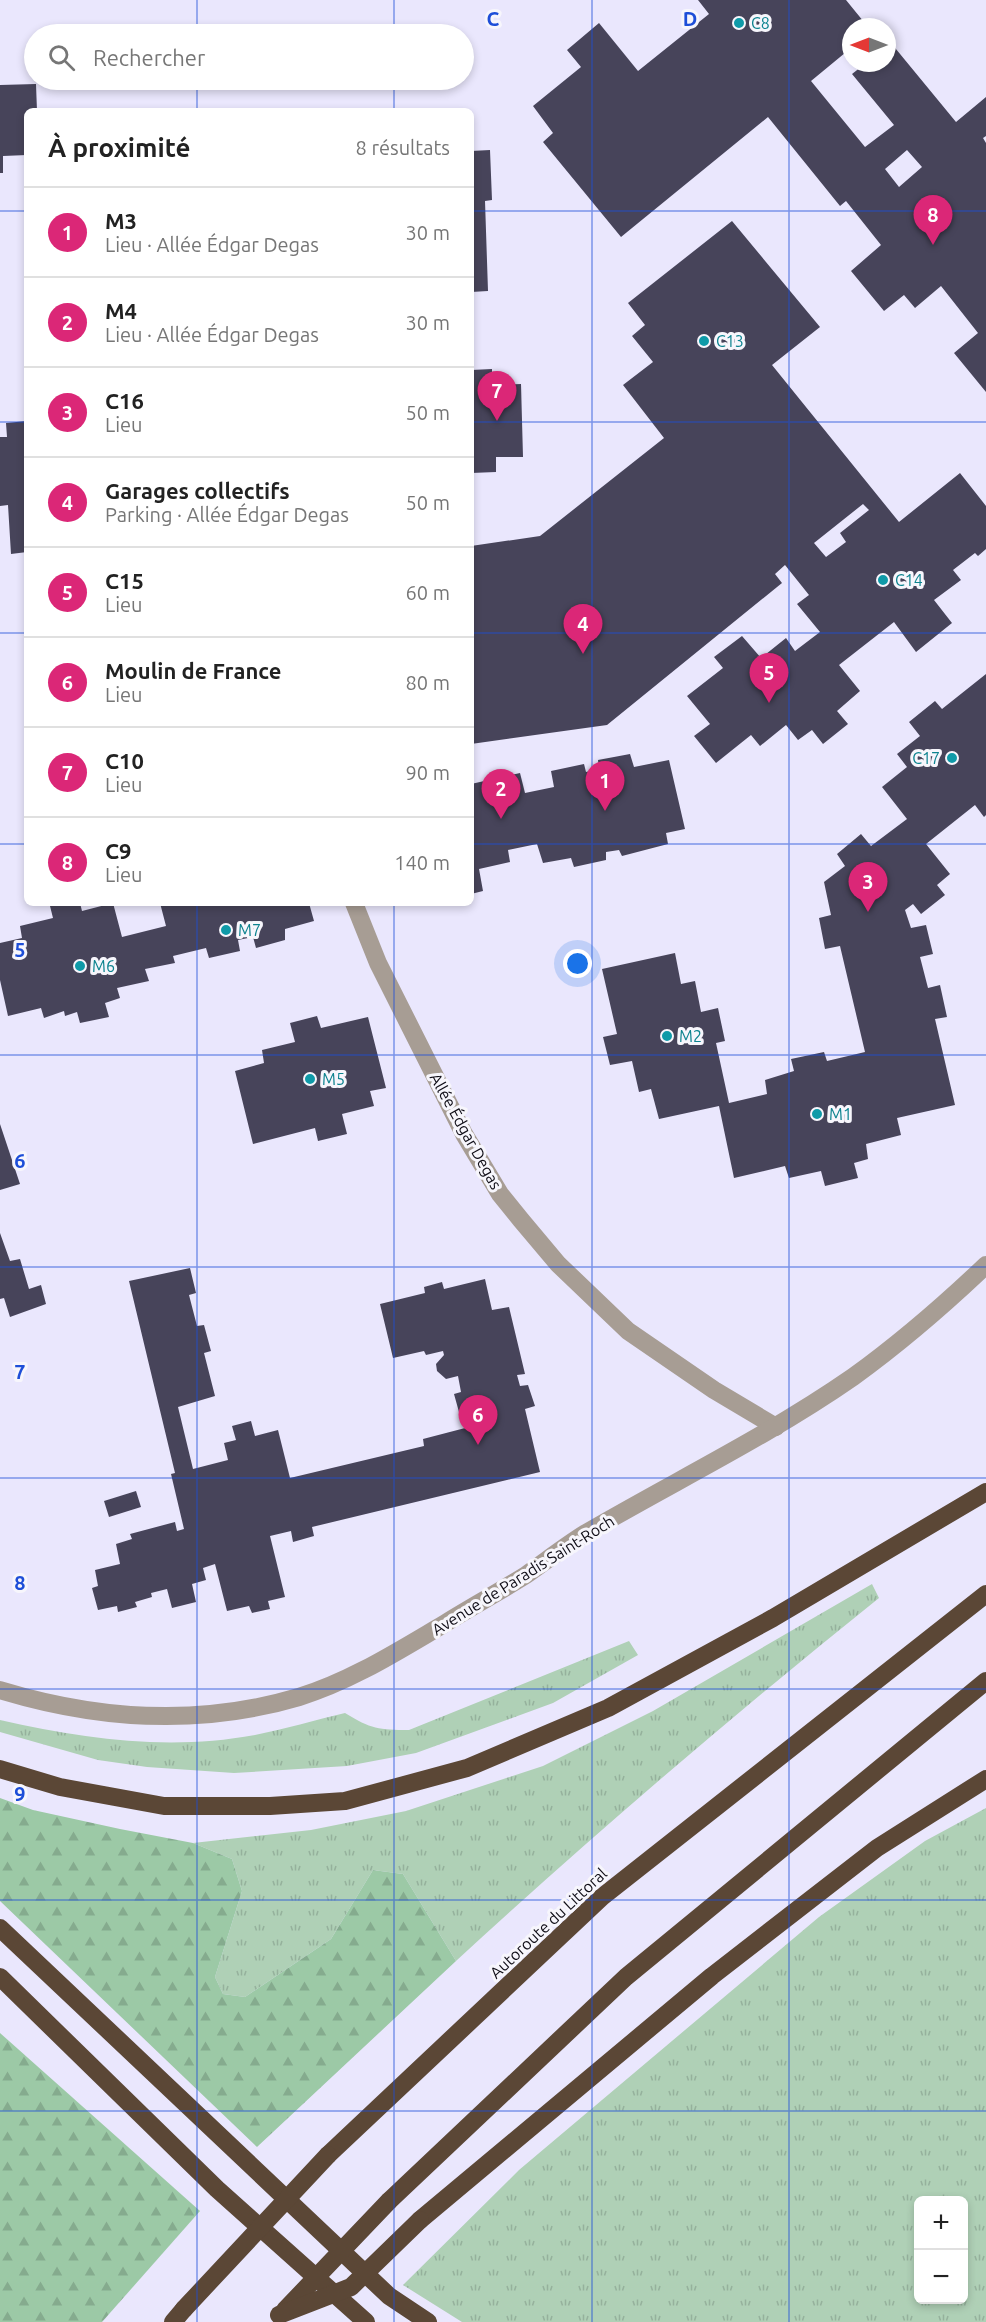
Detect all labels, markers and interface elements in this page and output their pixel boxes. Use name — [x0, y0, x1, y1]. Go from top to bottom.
text: C — [487, 7, 500, 30]
text: D — [683, 7, 697, 30]
place label: C8 — [751, 14, 770, 32]
marker: C8 — [732, 16, 746, 30]
north arrow — [842, 18, 896, 72]
search box — [24, 24, 474, 90]
icon: search — [45, 41, 78, 74]
text: Rechercher — [93, 45, 205, 70]
text: À proximité — [48, 133, 190, 162]
text: 8 résultats — [356, 136, 450, 159]
pin: 8 — [914, 196, 952, 245]
text: M3 — [105, 208, 137, 233]
text: 1 — [62, 221, 73, 244]
text: 30 m — [406, 221, 450, 244]
text: Lieu · Allée Édgar Degas — [105, 233, 319, 256]
text: M4 — [105, 298, 137, 323]
text: 2 — [62, 311, 73, 334]
text: 30 m — [406, 311, 450, 334]
text: Lieu · Allée Édgar Degas — [105, 323, 319, 346]
place label: C13 — [716, 332, 744, 350]
marker: C13 — [697, 334, 711, 348]
pin: 7 — [478, 372, 516, 421]
text: C16 — [105, 388, 144, 413]
text: 3 — [62, 401, 73, 424]
text: 50 m — [406, 401, 450, 424]
text: Lieu — [105, 413, 143, 436]
text: Garages collectifs — [105, 478, 290, 503]
text: 4 — [62, 491, 73, 514]
text: 50 m — [406, 491, 450, 514]
text: Parking · Allée Édgar Degas — [105, 503, 349, 526]
text: C15 — [105, 568, 144, 593]
place label: C14 — [895, 571, 923, 589]
marker: C14 — [876, 573, 890, 587]
text: 5 — [62, 581, 73, 604]
text: 60 m — [406, 581, 450, 604]
text: Lieu — [105, 593, 143, 616]
pin: 4 — [564, 604, 602, 654]
pin: 5 — [750, 654, 788, 703]
text: Moulin de France — [105, 658, 281, 683]
text: 6 — [62, 671, 73, 694]
text: 80 m — [406, 671, 450, 694]
text: Lieu — [105, 683, 143, 706]
text: C10 — [105, 748, 144, 773]
place label: C17 — [912, 749, 940, 767]
marker: C17 — [945, 751, 959, 765]
text: 7 — [62, 761, 73, 784]
text: 90 m — [406, 761, 450, 784]
pin: 1 — [586, 762, 624, 811]
pin: 2 — [482, 770, 520, 819]
text: Lieu — [105, 773, 143, 796]
text: C9 — [105, 838, 131, 863]
text: 8 — [62, 851, 73, 874]
text: 140 m — [394, 851, 450, 874]
pin: 3 — [848, 862, 888, 912]
text: Lieu — [105, 863, 143, 886]
place label: M7 — [238, 921, 261, 939]
marker: M7 — [219, 923, 233, 937]
text: 5 — [14, 938, 26, 961]
your location — [563, 949, 592, 978]
place label: M6 — [92, 957, 115, 975]
marker: M6 — [73, 959, 87, 973]
place label: M2 — [679, 1027, 702, 1045]
marker: M2 — [660, 1029, 674, 1043]
street label: Allée Édgar Degas — [427, 1069, 507, 1192]
place label: M5 — [322, 1070, 345, 1088]
marker: M5 — [303, 1072, 317, 1086]
place label: M1 — [829, 1105, 852, 1123]
marker: M1 — [810, 1107, 824, 1121]
text: 6 — [14, 1149, 26, 1172]
text: 7 — [14, 1360, 26, 1383]
pin: 6 — [458, 1396, 498, 1445]
street label: Avenue de Paradis Saint-Roch — [429, 1511, 617, 1639]
text: 8 — [14, 1571, 26, 1594]
text: 9 — [14, 1782, 26, 1805]
street label: Autoroute du Littoral — [486, 1864, 610, 1982]
map controls — [914, 2196, 968, 2304]
button: + — [914, 2196, 968, 2250]
button: − — [914, 2250, 968, 2304]

